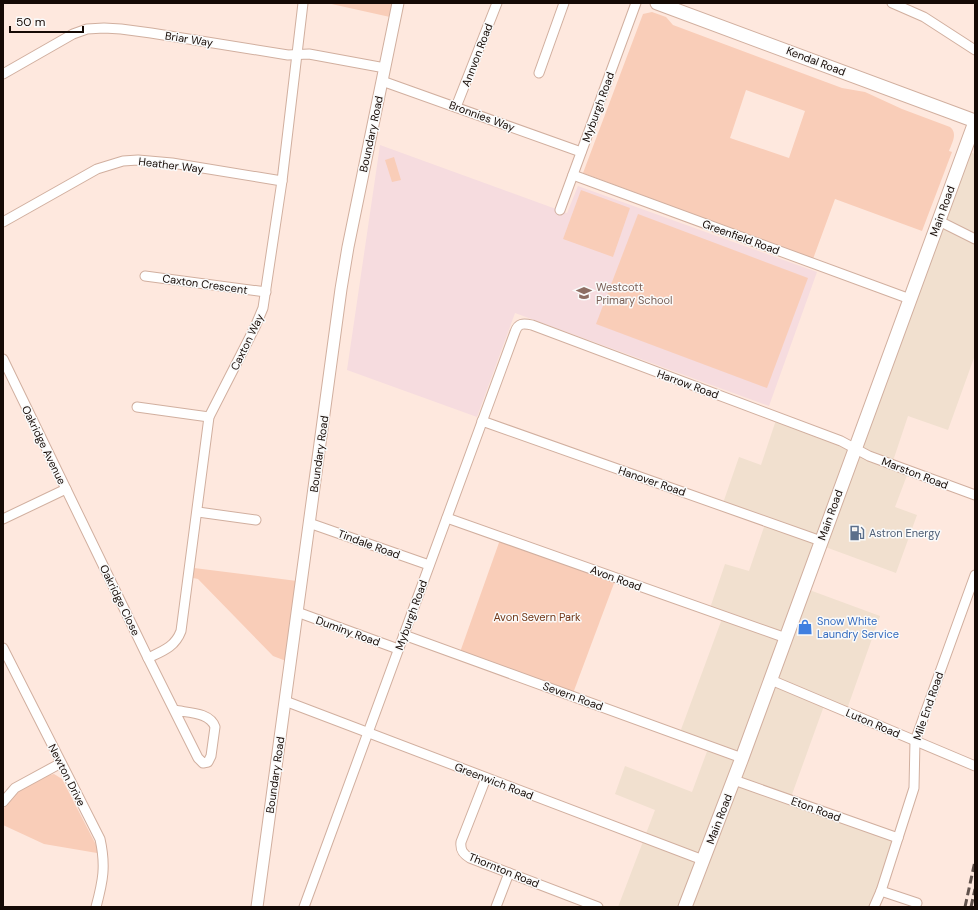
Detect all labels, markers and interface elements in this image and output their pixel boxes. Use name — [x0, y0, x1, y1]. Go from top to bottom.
scale bar — [10, 8, 83, 34]
text: 50 m — [16, 14, 45, 30]
street label: Annvon Road — [459, 21, 496, 89]
street label: Briar Way — [164, 28, 214, 50]
street label: Kendal Road — [784, 43, 848, 79]
street label: Myburgh Road — [579, 70, 617, 144]
street label: Boundary Road — [356, 95, 386, 173]
street label: Bronnies Way — [447, 98, 517, 134]
street label: Heather Way — [138, 154, 204, 176]
street label: Main Road — [926, 184, 958, 238]
street label: Greenfield Road — [700, 217, 782, 258]
street label: Caxton Crescent — [161, 271, 249, 297]
place label: Westcott Primary School — [596, 280, 672, 307]
school or university icon: Westcott Primary School — [575, 284, 593, 302]
street label: Caxton Way — [227, 311, 267, 373]
street label: Harrow Road — [655, 366, 721, 402]
street label: Oakridge Avenue — [19, 403, 69, 487]
street label: Boundary Road — [307, 415, 331, 493]
street label: Marston Road — [880, 454, 950, 492]
street label: Hanover Road — [616, 463, 688, 499]
street label: Main Road — [814, 488, 846, 542]
fuel station icon: Astron Energy — [848, 524, 866, 542]
street label: Tindale Road — [336, 526, 402, 562]
place label: Astron Energy — [869, 526, 941, 540]
street label: Oakridge Close — [97, 562, 143, 638]
street label: Avon Road — [588, 562, 644, 594]
street label: Myburgh Road — [392, 578, 430, 652]
park label: Avon Severn Park — [493, 610, 581, 624]
street label: Duminy Road — [314, 613, 382, 649]
place label: Snow White Laundry Service — [817, 614, 899, 641]
shop icon: Snow White Laundry Service — [796, 618, 814, 636]
street label: Mile End Road — [910, 670, 946, 742]
street label: Severn Road — [541, 679, 605, 713]
street label: Luton Road — [844, 705, 902, 741]
street label: Boundary Road — [263, 736, 287, 814]
street label: Newton Drive — [45, 742, 89, 808]
street label: Greenwich Road — [453, 760, 535, 802]
street label: Main Road — [703, 792, 735, 846]
street label: Eton Road — [789, 794, 843, 824]
street label: Thornton Road — [467, 849, 541, 891]

